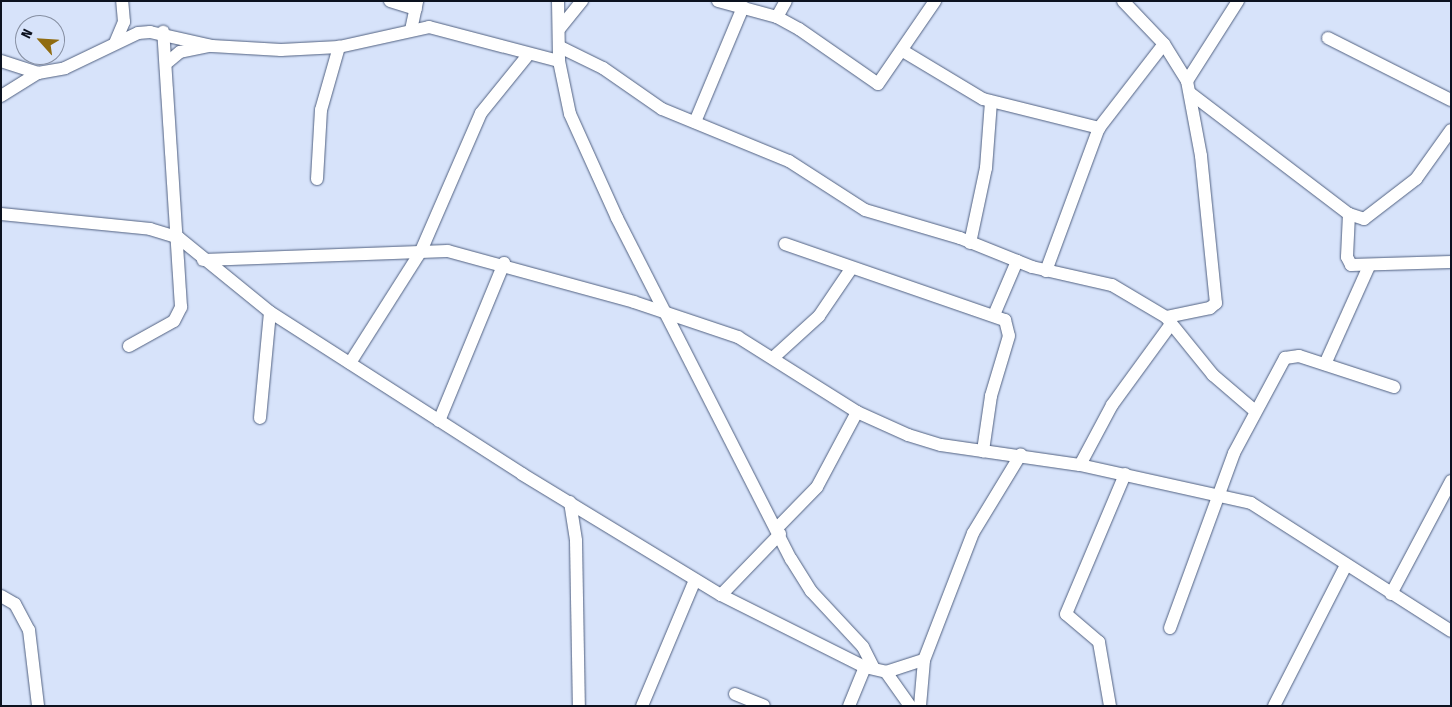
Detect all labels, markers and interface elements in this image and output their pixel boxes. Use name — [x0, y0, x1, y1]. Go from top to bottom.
north arrow — [15, 15, 65, 65]
text: N — [17, 26, 36, 41]

